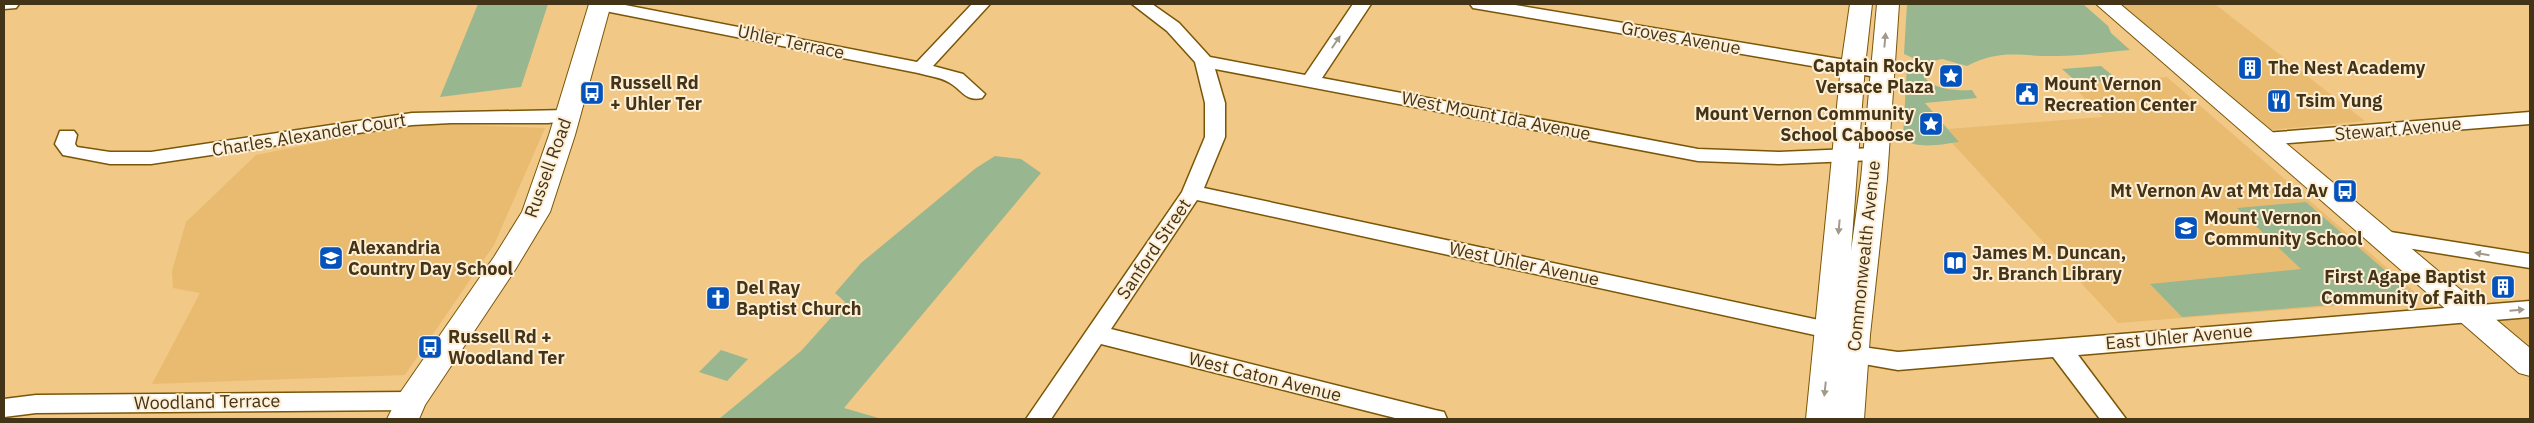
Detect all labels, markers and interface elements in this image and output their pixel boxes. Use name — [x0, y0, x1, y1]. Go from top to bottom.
street label: Groves Avenue — [1620, 16, 1743, 59]
street label: Uhler Terrace — [736, 19, 847, 64]
one-way arrow — [1881, 32, 1889, 48]
one-way arrow — [1331, 36, 1341, 49]
place label: Captain Rocky Versace Plaza — [1813, 54, 1934, 98]
building icon: The Nest Academy — [2237, 55, 2263, 81]
place label: The Nest Academy — [2268, 56, 2426, 79]
place icon: Captain Rocky Versace Plaza — [1938, 63, 1964, 89]
place label: Russell Rd + Uhler Ter — [610, 71, 702, 115]
place label: Mount Vernon Recreation Center — [2044, 72, 2197, 116]
bus stop icon: Russell Rd + Uhler Ter — [579, 80, 605, 106]
public building icon: Mount Vernon Recreation Center — [2014, 81, 2040, 107]
street label: West Mount Ida Avenue — [1400, 86, 1593, 145]
restaurant icon: Tsim Yung — [2266, 88, 2292, 114]
place label: Tsim Yung — [2296, 89, 2382, 112]
place label: Mount Vernon Community School Caboose — [1695, 102, 1914, 146]
street label: Charles Alexander Court — [210, 108, 408, 161]
place icon: Mount Vernon Community School Caboose — [1918, 111, 1944, 137]
street label: Stewart Avenue — [2334, 111, 2462, 145]
street label: Russell Road — [519, 115, 576, 221]
street label: Commonwealth Avenue — [1842, 159, 1885, 353]
bus stop icon: Mt Vernon Av at Mt Ida Av — [2332, 178, 2358, 204]
place label: Mt Vernon Av at Mt Ida Av — [2110, 179, 2328, 202]
street label: Sanford Street — [1111, 194, 1196, 304]
place label: Mount Vernon Community School — [2204, 206, 2363, 250]
school or university icon: Mount Vernon Community School — [2173, 215, 2199, 241]
one-way arrow — [1835, 220, 1843, 236]
place label: Alexandria Country Day School — [348, 236, 514, 280]
street label: West Uhler Avenue — [1447, 236, 1601, 291]
place label: James M. Duncan, Jr. Branch Library — [1972, 241, 2126, 285]
school or university icon: Alexandria Country Day School — [318, 245, 344, 271]
one-way arrow — [2474, 249, 2490, 257]
library icon: James M. Duncan, Jr. Branch Library — [1942, 250, 1968, 276]
place label: First Agape Baptist Community of Faith — [2321, 265, 2486, 309]
building icon: First Agape Baptist Community of Faith — [2490, 274, 2516, 300]
place label: Del Ray Baptist Church — [736, 276, 862, 320]
church icon: Del Ray Baptist Church — [705, 285, 731, 311]
one-way arrow — [2510, 305, 2526, 313]
street label: East Uhler Avenue — [2104, 319, 2254, 354]
place label: Russell Rd + Woodland Ter — [448, 325, 565, 369]
bus stop icon: Russell Rd + Woodland Ter — [417, 334, 443, 360]
street label: West Caton Avenue — [1186, 346, 1344, 407]
one-way arrow — [1821, 382, 1829, 398]
street label: Woodland Terrace — [134, 389, 280, 414]

